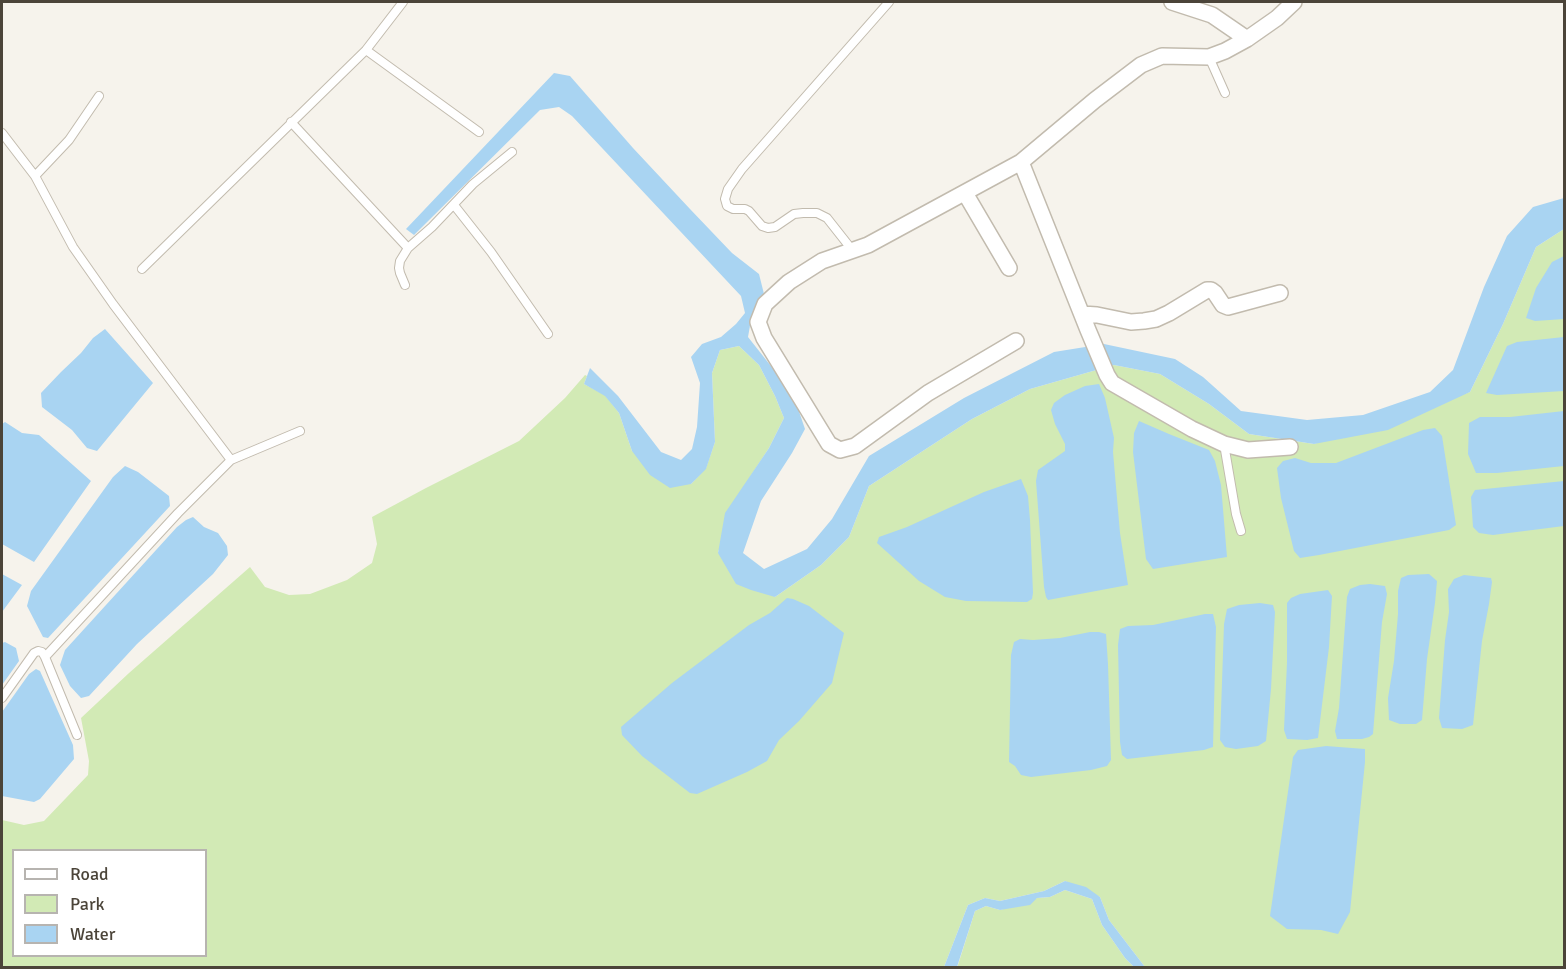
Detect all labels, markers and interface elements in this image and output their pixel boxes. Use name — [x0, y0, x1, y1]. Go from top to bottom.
legend — [12, 849, 207, 957]
text: Road — [70, 863, 109, 885]
text: Park — [70, 893, 105, 915]
text: Water — [70, 923, 115, 945]

